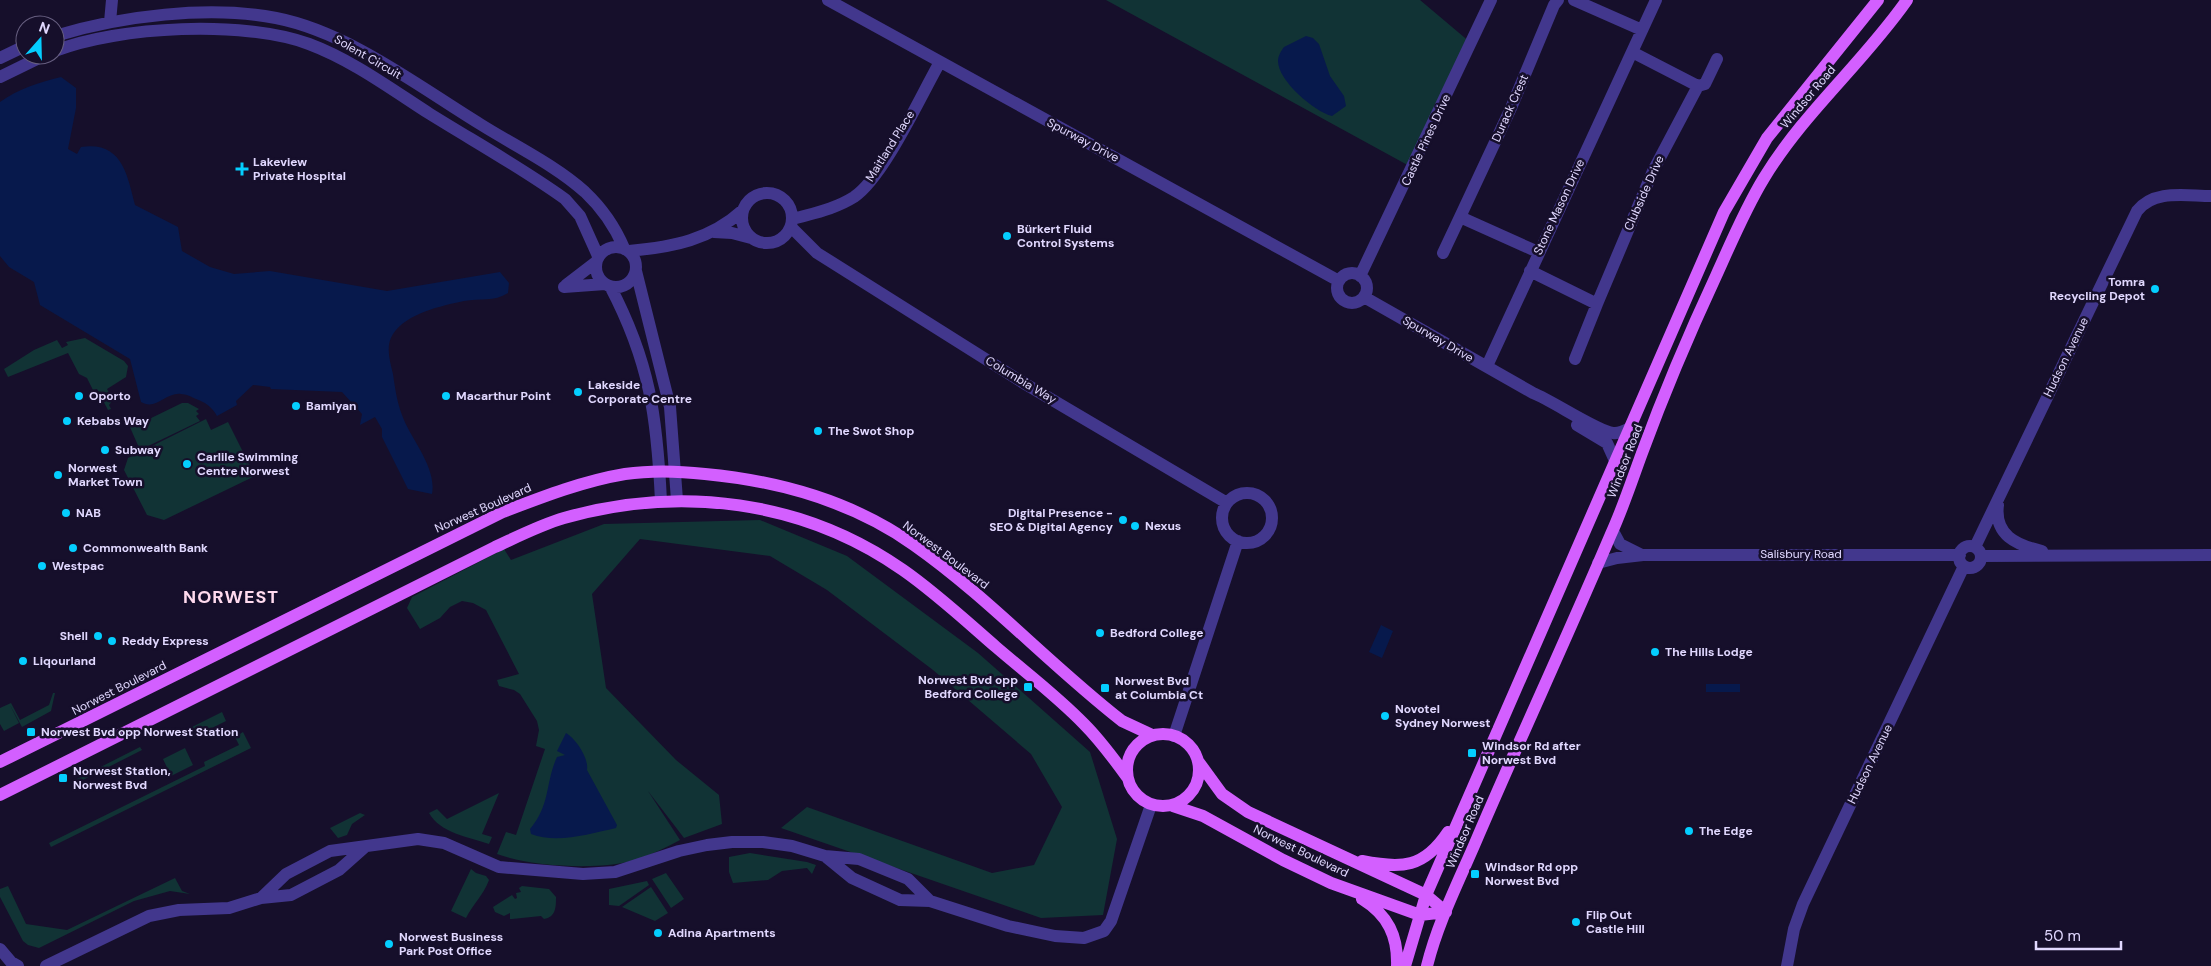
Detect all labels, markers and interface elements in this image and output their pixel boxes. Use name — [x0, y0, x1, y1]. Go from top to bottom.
north arrow — [15, 15, 65, 65]
text: N — [37, 18, 52, 38]
street label: Solent Circuit — [331, 31, 405, 83]
street label: Windsor Road — [1777, 62, 1839, 132]
street label: Durack Crest — [1488, 71, 1532, 144]
street label: Castle Pines Drive — [1398, 91, 1454, 188]
street label: Maitland Place — [862, 107, 918, 185]
street label: Spurway Drive — [1044, 114, 1122, 166]
street label: Clubside Drive — [1620, 153, 1668, 233]
place label: Lakeview Private Hospital — [253, 154, 346, 184]
street label: Stone Mason Drive — [1530, 156, 1588, 257]
marker: Lakeview Private Hospital — [235, 162, 249, 176]
place label: Bürkert Fluid Control Systems — [1017, 221, 1114, 251]
marker: Bürkert Fluid Control Systems — [1001, 230, 1013, 242]
place label: Tomra Recycling Depot — [2050, 274, 2145, 304]
marker: Tomra Recycling Depot — [2149, 283, 2161, 295]
street label: Spurway Drive — [1400, 312, 1477, 366]
street label: Hudson Avenue — [2040, 314, 2092, 399]
street label: Columbia Way — [983, 353, 1060, 408]
place label: Lakeside Corporate Centre — [588, 377, 692, 407]
marker: Lakeside Corporate Centre — [572, 386, 584, 398]
place label: Oporto — [89, 388, 131, 404]
place label: Macarthur Point — [456, 388, 551, 404]
marker: Oporto — [73, 390, 85, 402]
marker: Macarthur Point — [440, 390, 452, 402]
place label: Bamiyan — [306, 398, 356, 414]
marker: Bamiyan — [290, 400, 302, 412]
place label: Kebabs Way — [77, 413, 150, 429]
marker: Kebabs Way — [61, 415, 73, 427]
street label: Windsor Road — [1604, 422, 1646, 500]
place label: The Swot Shop — [828, 423, 915, 439]
marker: The Swot Shop — [812, 425, 824, 437]
place label: Subway — [115, 442, 162, 458]
marker: Subway — [99, 444, 111, 456]
place label: Carlile Swimming Centre Norwest — [197, 449, 298, 479]
marker: Carlile Swimming Centre Norwest — [181, 458, 193, 470]
place label: Norwest Market Town — [68, 460, 143, 490]
marker: Norwest Market Town — [52, 469, 64, 481]
street label: Norwest Boulevard — [432, 480, 534, 536]
place label: NAB — [76, 505, 101, 521]
place label: Digital Presence - SEO & Digital Agency — [989, 505, 1114, 535]
marker: NAB — [60, 507, 72, 519]
marker: Digital Presence - SEO & Digital Agency — [1117, 514, 1129, 526]
street label: Norwest Boulevard — [900, 517, 992, 593]
place label: Nexus — [1145, 518, 1181, 534]
marker: Nexus — [1129, 520, 1141, 532]
place label: Commonwealth Bank — [83, 540, 208, 556]
marker: Commonwealth Bank — [67, 542, 79, 554]
street label: Salisbury Road — [1760, 546, 1842, 562]
place label: Westpac — [52, 558, 104, 574]
marker: Westpac — [36, 560, 48, 572]
district label: NORWEST — [183, 585, 279, 609]
place label: Bedford College — [1110, 625, 1204, 641]
marker: Bedford College — [1094, 627, 1106, 639]
place label: Shell — [60, 628, 88, 644]
marker: Shell — [92, 630, 104, 642]
place label: Reddy Express — [122, 633, 209, 649]
marker: Reddy Express — [106, 635, 118, 647]
place label: The Hills Lodge — [1665, 644, 1753, 660]
marker: The Hills Lodge — [1649, 646, 1661, 658]
place label: Liqourland — [33, 653, 96, 669]
marker: Liqourland — [17, 655, 29, 667]
street label: Norwest Boulevard — [69, 657, 169, 719]
place label: Norwest Bvd opp Bedford College — [918, 672, 1018, 702]
place label: Norwest Bvd at Columbia Ct — [1115, 673, 1203, 703]
marker: Norwest Bvd opp Bedford College — [1022, 681, 1034, 693]
marker: Norwest Bvd at Columbia Ct — [1099, 682, 1111, 694]
place label: Novotel Sydney Norwest — [1395, 701, 1490, 731]
marker: Novotel Sydney Norwest — [1379, 710, 1391, 722]
street label: Hudson Avenue — [1844, 721, 1896, 806]
place label: Norwest Bvd opp Norwest Station — [41, 724, 238, 740]
marker: Norwest Bvd opp Norwest Station — [25, 726, 37, 738]
place label: Windsor Rd after Norwest Bvd — [1482, 738, 1581, 768]
marker: Windsor Rd after Norwest Bvd — [1466, 747, 1478, 759]
place label: Norwest Station, Norwest Bvd — [73, 763, 171, 793]
marker: Norwest Station, Norwest Bvd — [57, 772, 69, 784]
street label: Windsor Road — [1442, 793, 1488, 871]
street label: Norwest Boulevard — [1251, 821, 1351, 881]
place label: The Edge — [1699, 823, 1753, 839]
marker: The Edge — [1683, 825, 1695, 837]
place label: Windsor Rd opp Norwest Bvd — [1485, 859, 1578, 889]
marker: Windsor Rd opp Norwest Bvd — [1469, 868, 1481, 880]
place label: Flip Out Castle Hill — [1586, 907, 1645, 937]
marker: Flip Out Castle Hill — [1570, 916, 1582, 928]
scale bar — [2036, 918, 2121, 950]
place label: Adina Apartments — [668, 925, 776, 941]
text: 50 m — [2044, 926, 2081, 946]
marker: Adina Apartments — [652, 927, 664, 939]
place label: Norwest Business Park Post Office — [399, 929, 503, 959]
marker: Norwest Business Park Post Office — [383, 938, 395, 950]

